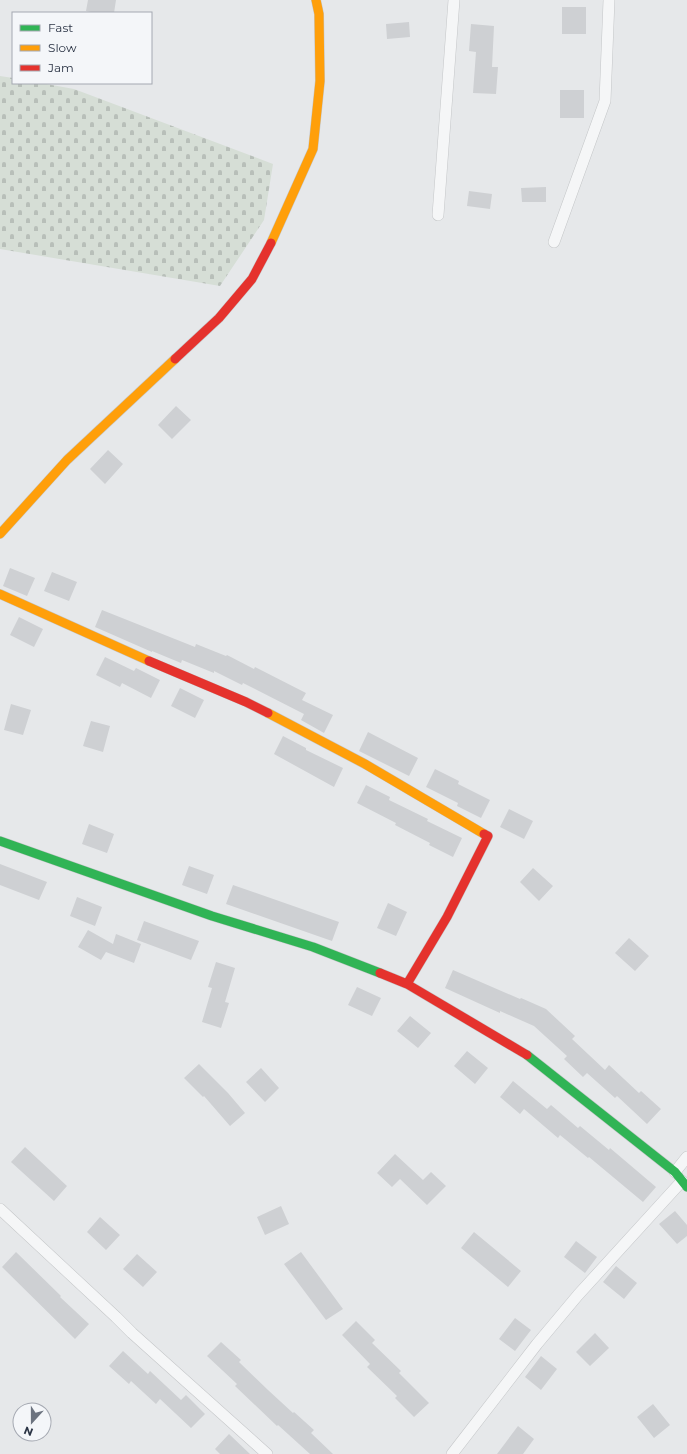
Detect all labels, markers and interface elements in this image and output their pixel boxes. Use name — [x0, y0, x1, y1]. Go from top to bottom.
legend — [12, 12, 152, 84]
text: Fast — [48, 20, 73, 35]
text: Slow — [48, 40, 77, 55]
text: Jam — [47, 60, 74, 75]
north arrow — [12, 1402, 52, 1442]
text: N — [22, 1423, 35, 1439]

